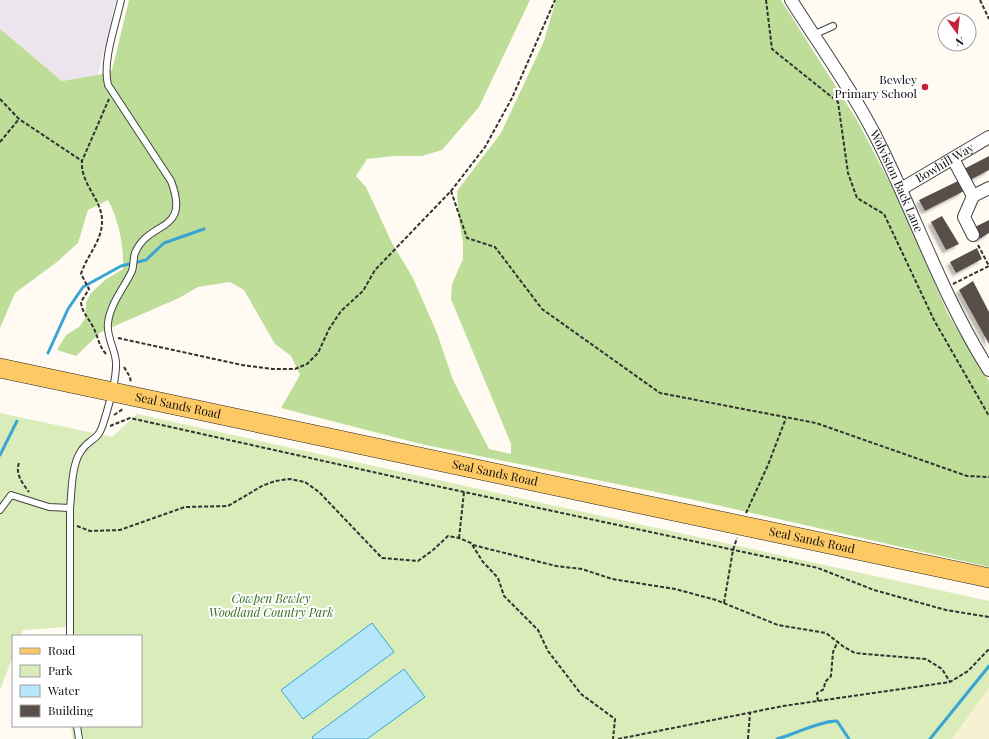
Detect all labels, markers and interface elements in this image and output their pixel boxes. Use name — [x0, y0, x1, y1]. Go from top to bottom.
north arrow — [937, 12, 977, 52]
text: N — [954, 34, 965, 50]
place label: Bewley Primary School — [835, 71, 918, 101]
marker: Bewley Primary School — [920, 82, 930, 92]
street label: Wolviston Back Lane — [866, 126, 928, 234]
street label: Bowhill Way — [912, 139, 977, 186]
street label: Seal Sands Road — [134, 388, 223, 422]
street label: Seal Sands Road — [451, 455, 540, 489]
street label: Seal Sands Road — [768, 523, 856, 556]
park label: Cowpen Bewley Woodland Country Park — [209, 590, 333, 620]
legend — [12, 635, 142, 727]
text: Road — [48, 642, 75, 658]
text: Park — [48, 662, 73, 678]
text: Water — [47, 682, 81, 698]
text: Building — [48, 702, 94, 718]

